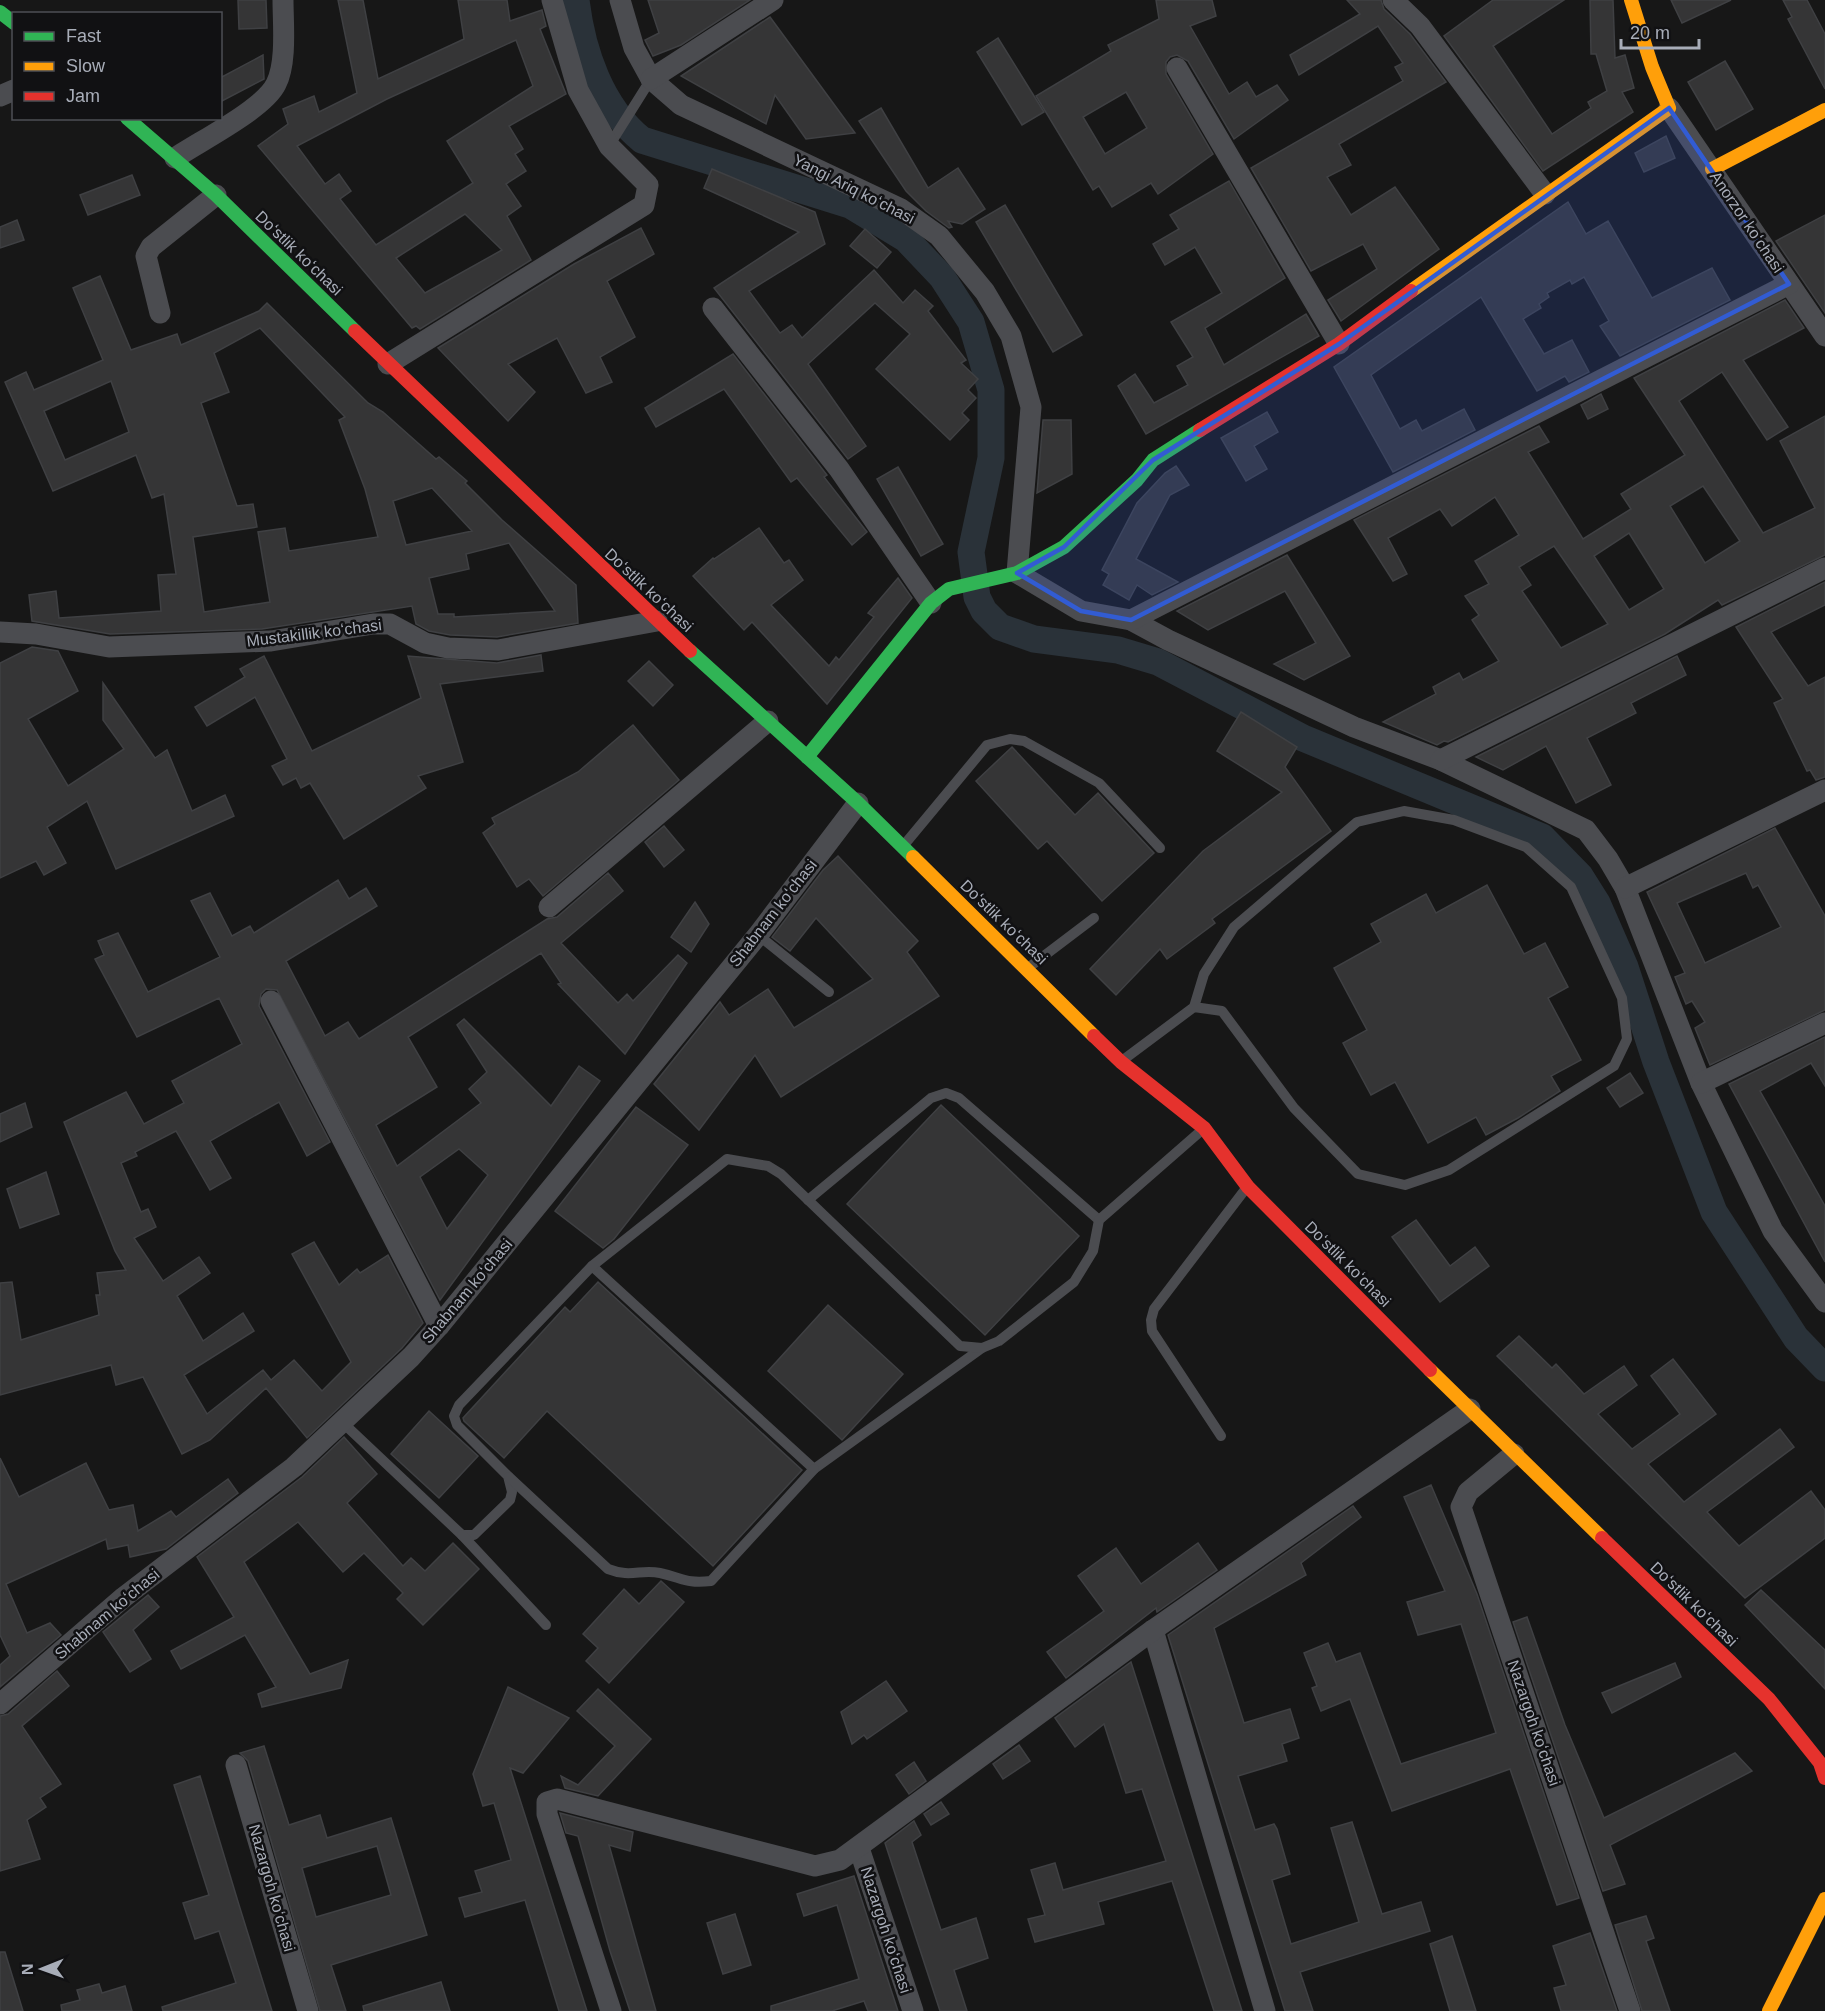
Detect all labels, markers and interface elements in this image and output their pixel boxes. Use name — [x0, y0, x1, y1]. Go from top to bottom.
legend — [12, 12, 222, 120]
scale bar — [1621, 12, 1699, 50]
text: 20 m — [1630, 23, 1670, 43]
text: Fast — [66, 26, 101, 46]
text: Slow — [66, 56, 106, 76]
text: Jam — [66, 86, 100, 106]
street label: Yangi Ariq koʻchasi — [790, 151, 918, 227]
street label: Anorzor koʻchasi — [1707, 168, 1787, 276]
street label: Doʻstlik koʻchasi — [252, 207, 346, 299]
street label: Doʻstlik koʻchasi — [602, 545, 696, 635]
street label: Mustakillik koʻchasi — [245, 616, 383, 650]
street label: Shabnam koʻchasi — [726, 856, 820, 970]
street label: Doʻstlik koʻchasi — [957, 876, 1051, 968]
street label: Doʻstlik koʻchasi — [1302, 1218, 1394, 1310]
street label: Shabnam koʻchasi — [418, 1235, 516, 1347]
street label: Doʻstlik koʻchasi — [1647, 1558, 1741, 1650]
street label: Shabnam koʻchasi — [51, 1565, 163, 1663]
street label: Nazargoh koʻchasi — [1505, 1658, 1563, 1788]
street label: Nazargoh koʻchasi — [246, 1822, 298, 1954]
street label: Nazargoh koʻchasi — [858, 1865, 914, 1995]
north arrow — [12, 1939, 72, 1999]
text: N — [19, 1963, 36, 1975]

